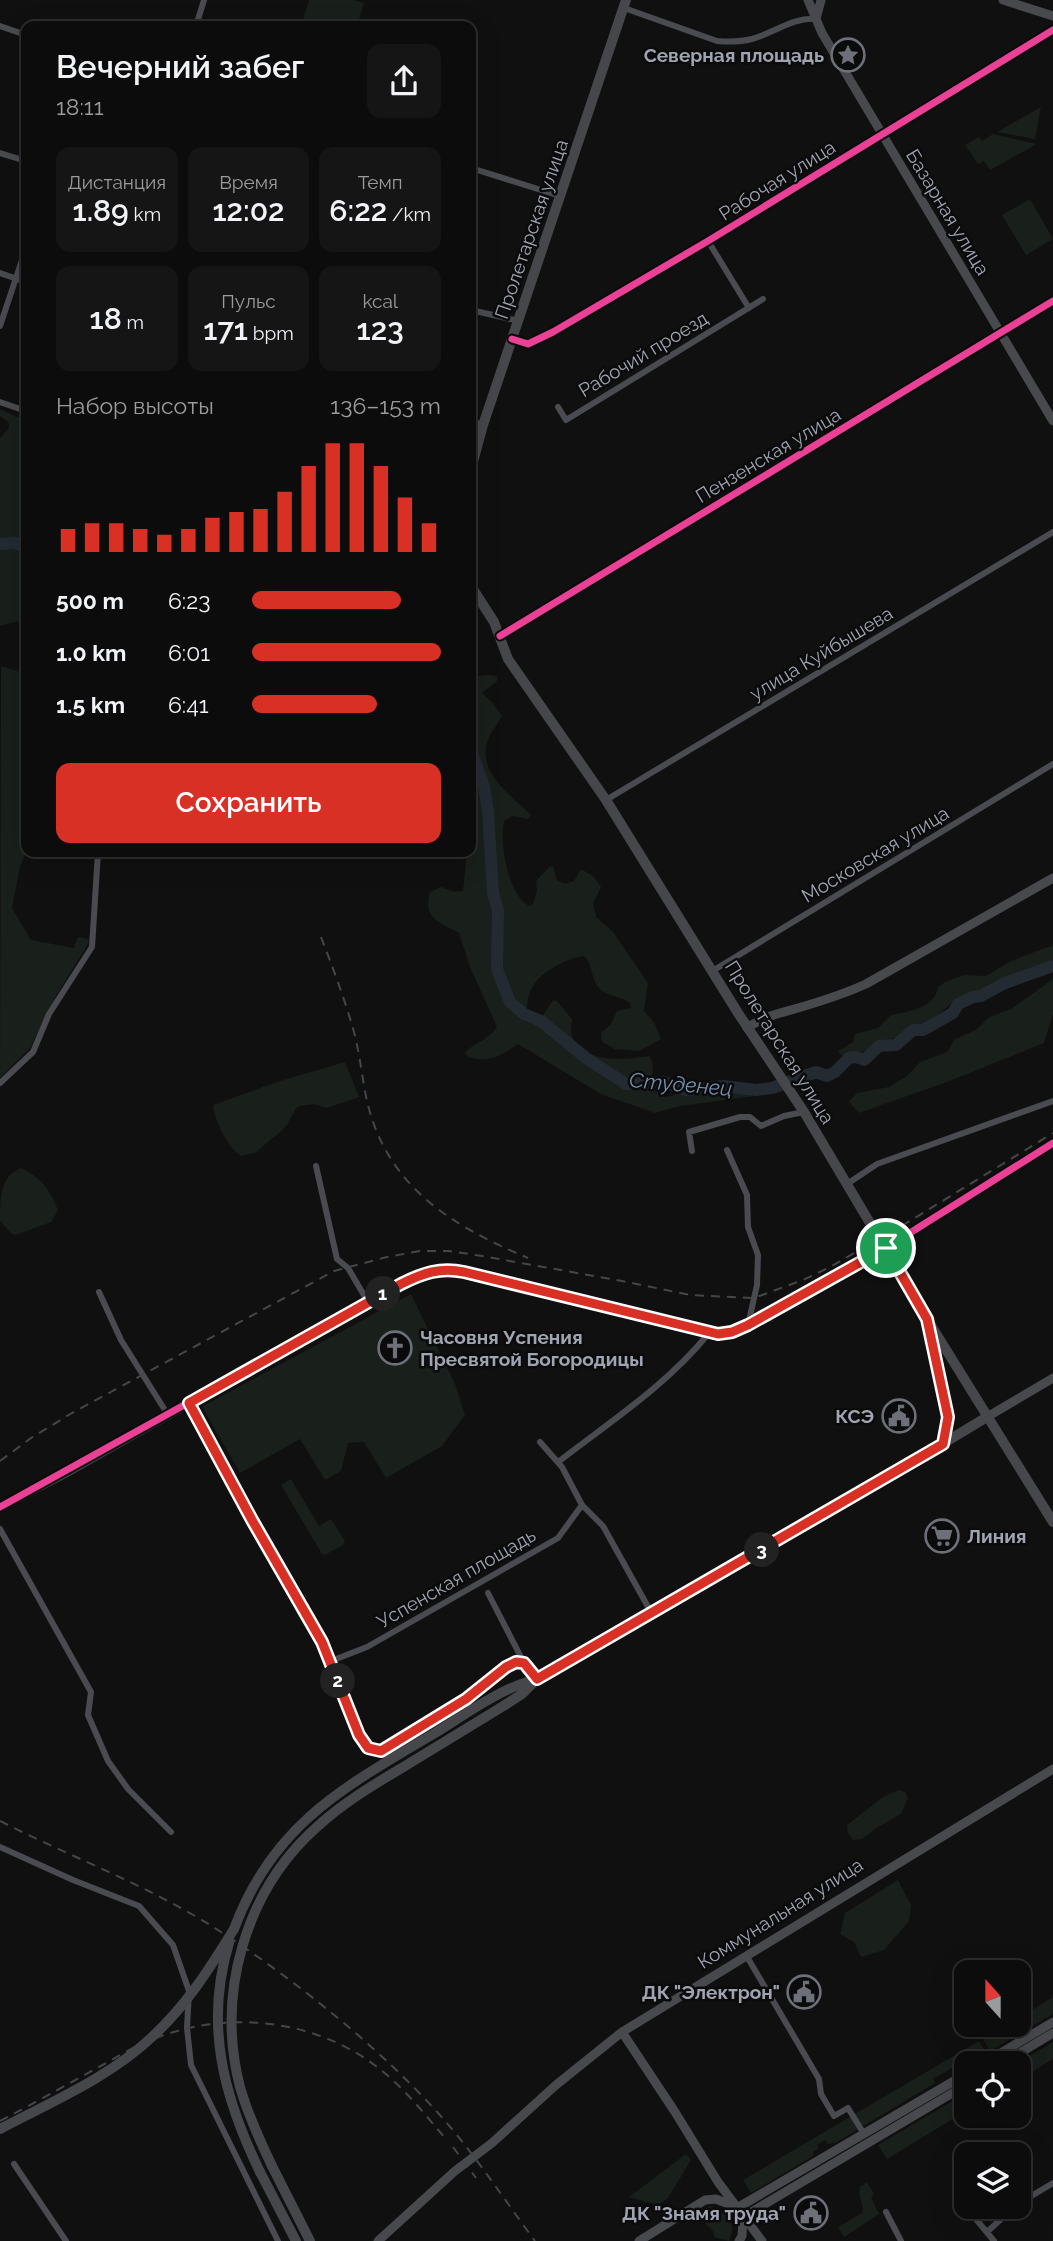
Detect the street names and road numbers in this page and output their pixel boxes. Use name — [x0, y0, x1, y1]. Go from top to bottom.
street label: Рабочая улица — [715, 135, 839, 225]
street label: Пролетарская улица — [490, 136, 572, 322]
street label: Базарная улица — [902, 145, 994, 279]
street label: Рабочий проезд — [574, 307, 712, 401]
street label: Пензенская улица — [691, 403, 845, 507]
street label: улица Куйбышева — [746, 602, 896, 704]
street label: Московская улица — [797, 801, 953, 907]
street label: Пролетарская улица — [721, 956, 839, 1128]
street label: Успенская площадь — [373, 1524, 539, 1632]
street label: Коммунальная улица — [693, 1853, 867, 1973]

